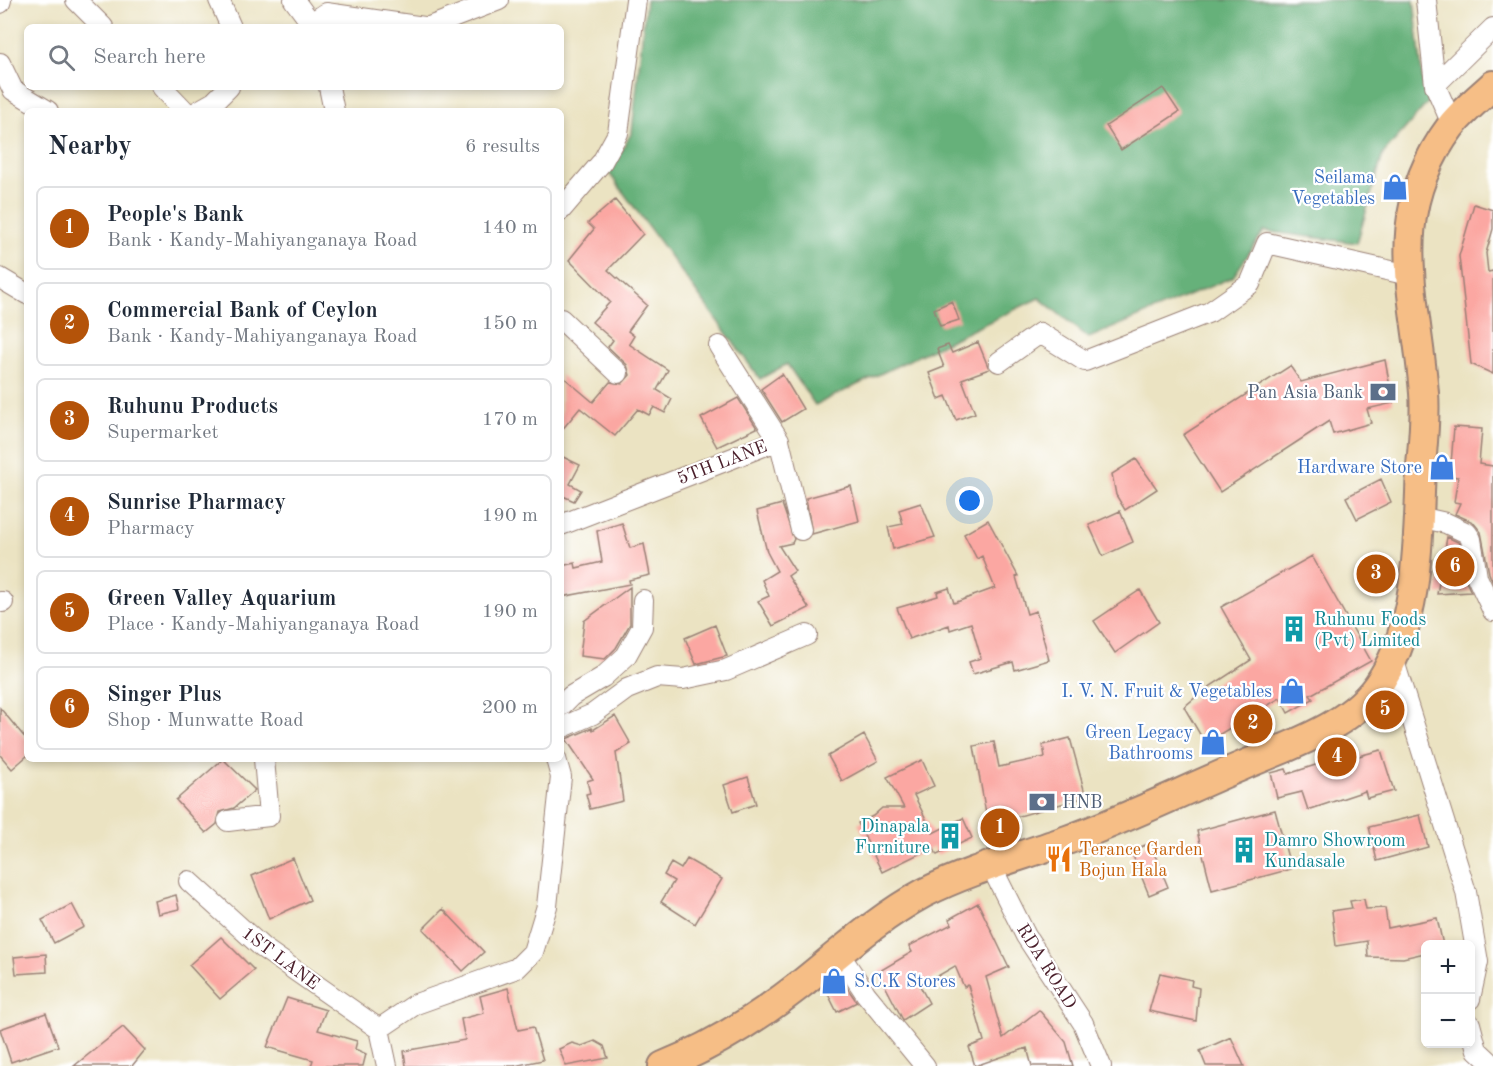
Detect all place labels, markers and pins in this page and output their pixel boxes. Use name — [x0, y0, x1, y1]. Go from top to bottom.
place label: Seilama Vegetables — [1291, 169, 1375, 208]
shop icon: Seilama Vegetables — [1380, 172, 1410, 202]
bank icon: Pan Asia Bank — [1368, 377, 1398, 407]
place label: Pan Asia Bank — [1247, 384, 1363, 402]
shop icon: Hardware Store — [1427, 452, 1457, 482]
place label: Hardware Store — [1297, 459, 1422, 477]
pin: 6 — [1436, 544, 1474, 590]
pin: 3 — [1356, 552, 1396, 596]
place label: Ruhunu Foods (Pvt) Limited — [1314, 611, 1426, 650]
building icon: Ruhunu Foods (Pvt) Limited — [1279, 614, 1309, 644]
shop icon: I. V. N. Fruit & Vegetables — [1277, 676, 1307, 706]
place label: I. V. N. Fruit & Vegetables — [1061, 683, 1272, 701]
pin: 5 — [1366, 688, 1404, 732]
pin: 2 — [1234, 702, 1272, 746]
place label: Green Legacy Bathrooms — [1085, 724, 1193, 763]
shop icon: Green Legacy Bathrooms — [1198, 727, 1228, 757]
pin: 4 — [1318, 734, 1356, 780]
bank icon: HNB — [1027, 787, 1057, 817]
place label: HNB — [1062, 794, 1102, 812]
pin: 1 — [980, 806, 1020, 850]
place label: Dinapala Furniture — [855, 818, 930, 857]
building icon: Dinapala Furniture — [935, 821, 965, 851]
place label: Damro Showroom Kundasale — [1264, 832, 1406, 871]
building icon: Damro Showroom Kundasale — [1229, 835, 1259, 865]
place label: Terance Garden Bojun Hala — [1079, 841, 1203, 880]
restaurant icon: Terance Garden Bojun Hala — [1044, 844, 1074, 874]
shop icon: S.C.K Stores — [819, 966, 849, 996]
place label: S.C.K Stores — [854, 973, 956, 991]

